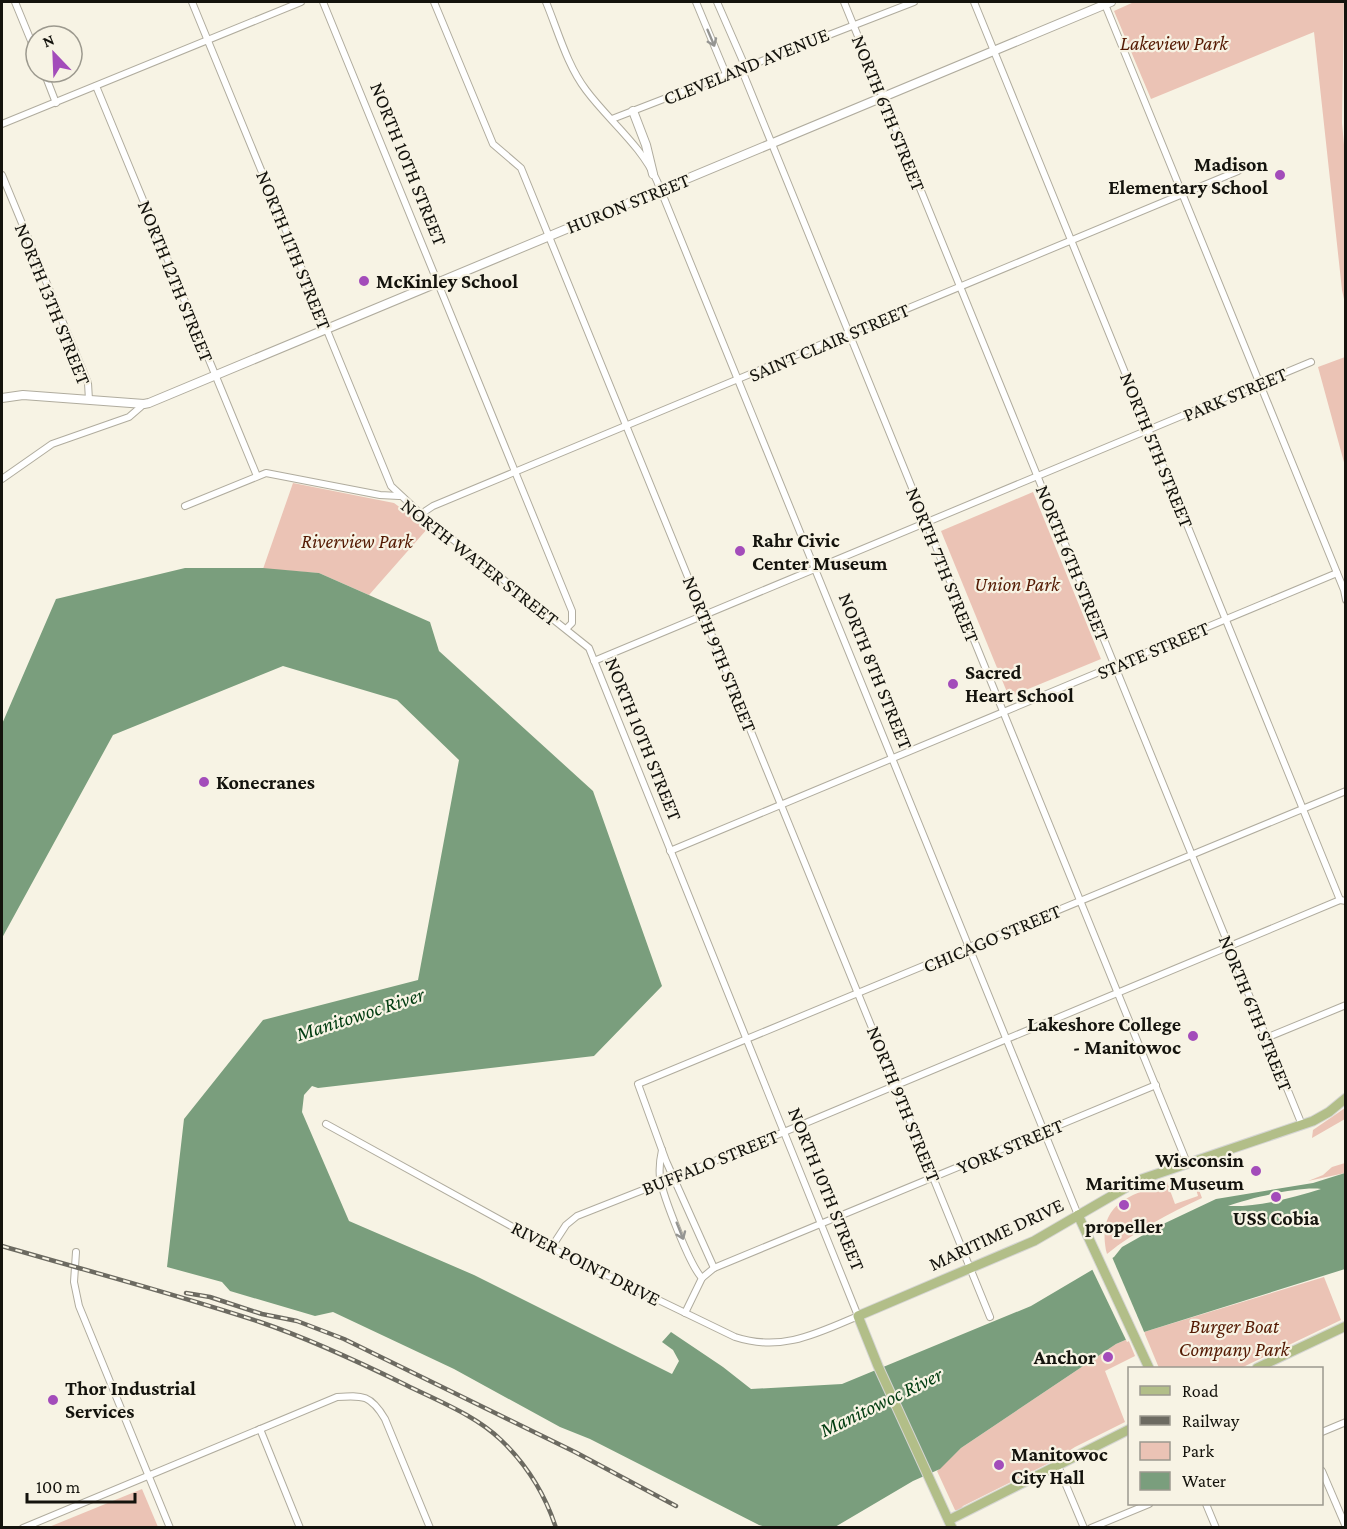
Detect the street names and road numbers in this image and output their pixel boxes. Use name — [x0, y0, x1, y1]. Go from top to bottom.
street label: CLEVELAND AVENUE — [660, 23, 832, 109]
street label: NORTH 6TH STREET — [848, 32, 930, 194]
street label: NORTH 10TH STREET — [366, 79, 452, 249]
street label: NORTH 11TH STREET — [252, 167, 336, 333]
street label: HURON STREET — [563, 168, 693, 238]
street label: NORTH 12TH STREET — [133, 197, 219, 365]
street label: NORTH 13TH STREET — [11, 220, 96, 388]
street label: SAINT CLAIR STREET — [745, 298, 913, 386]
street label: PARK STREET — [1180, 362, 1290, 426]
street label: NORTH 5TH STREET — [1116, 369, 1198, 531]
street label: NORTH 6TH STREET — [1032, 482, 1114, 644]
street label: NORTH 7TH STREET — [902, 484, 984, 646]
street label: NORTH WATER STREET — [397, 494, 563, 630]
street label: NORTH 9TH STREET — [679, 573, 761, 735]
street label: NORTH 8TH STREET — [835, 589, 918, 753]
street label: STATE STREET — [1094, 616, 1212, 683]
street label: NORTH 10TH STREET — [601, 654, 687, 824]
street label: CHICAGO STREET — [920, 899, 1064, 977]
street label: NORTH 6TH STREET — [1215, 932, 1297, 1094]
street label: NORTH 9TH STREET — [863, 1023, 945, 1185]
street label: NORTH 10TH STREET — [784, 1104, 870, 1274]
street label: YORK STREET — [953, 1114, 1067, 1178]
street label: BUFFALO STREET — [638, 1125, 782, 1199]
street label: MARITIME DRIVE — [925, 1193, 1067, 1275]
street label: RIVER POINT DRIVE — [508, 1216, 664, 1310]

